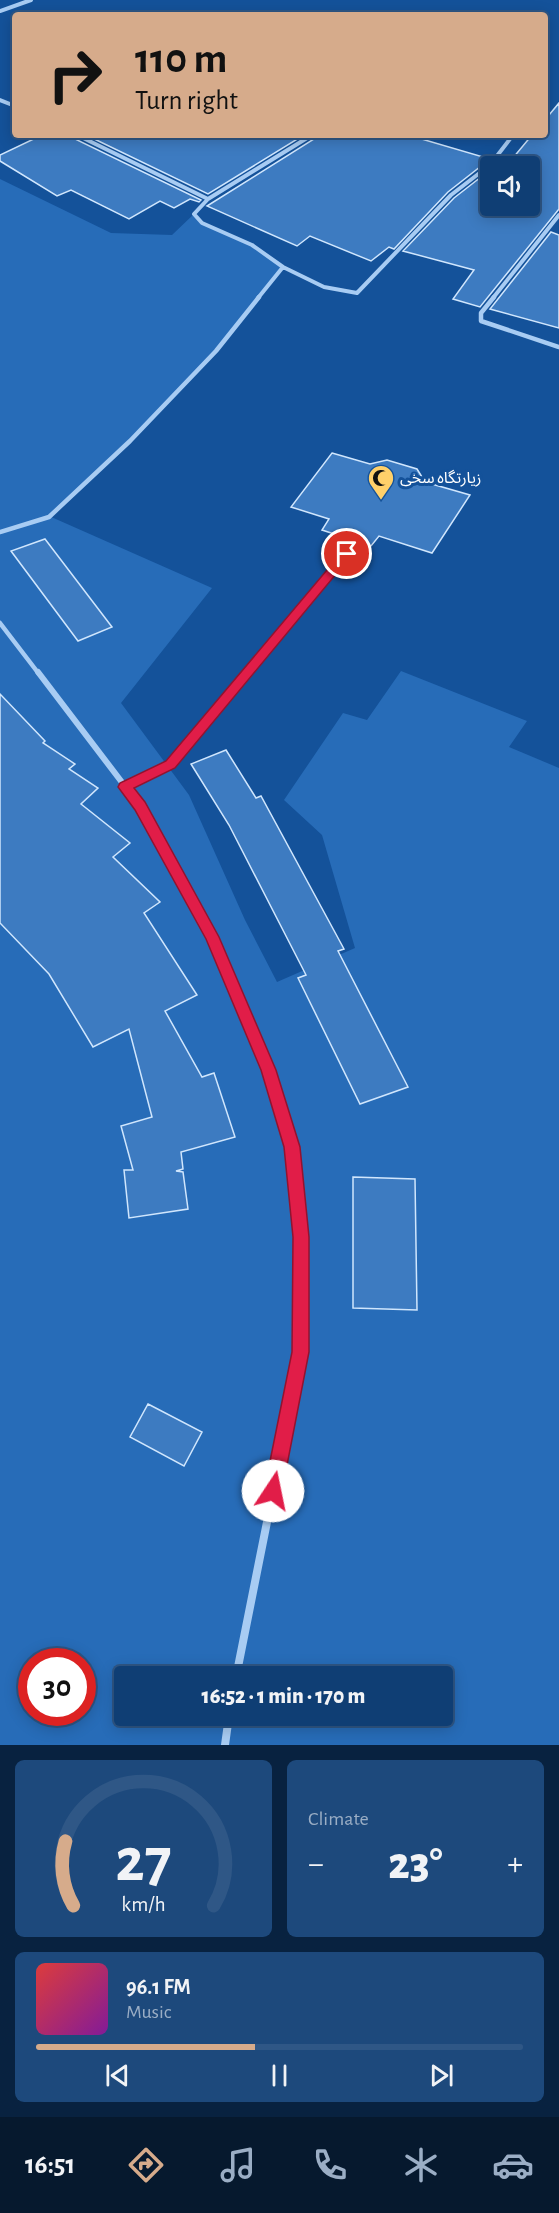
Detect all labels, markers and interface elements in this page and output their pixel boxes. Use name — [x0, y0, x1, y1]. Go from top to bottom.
icon: right — [36, 36, 114, 114]
text: 110 m — [135, 38, 227, 80]
text: Turn right — [135, 87, 238, 114]
map controls — [480, 156, 540, 216]
button: sound — [480, 156, 540, 216]
mosque icon: زیارتگاه سخی — [366, 463, 396, 501]
place label: زیارتگاه سخی — [400, 469, 481, 487]
pin — [321, 528, 372, 579]
icon: arrive — [330, 537, 363, 570]
position arrow — [241, 1459, 305, 1523]
speed limit sign: 30 — [18, 1648, 96, 1726]
text: 16:52 · 1 min · 170 m — [202, 1685, 365, 1707]
text: Climate — [308, 1809, 369, 1829]
text: 27 — [115, 1830, 172, 1892]
text: 23° — [388, 1842, 443, 1887]
text: − — [308, 1848, 324, 1881]
text: + — [507, 1848, 523, 1881]
text: km/h — [121, 1894, 166, 1915]
text: 96.1 FM — [126, 1976, 191, 1998]
text: Music — [126, 2002, 172, 2022]
icon: previous — [101, 2059, 134, 2092]
icon: pause — [263, 2059, 296, 2092]
icon: next — [425, 2059, 458, 2092]
icon: directions — [125, 2144, 167, 2186]
icon: music — [217, 2144, 259, 2186]
icon: phone — [309, 2144, 351, 2186]
icon: climate — [400, 2144, 442, 2186]
icon: car — [492, 2144, 534, 2186]
text: 16:51 — [25, 2151, 75, 2178]

